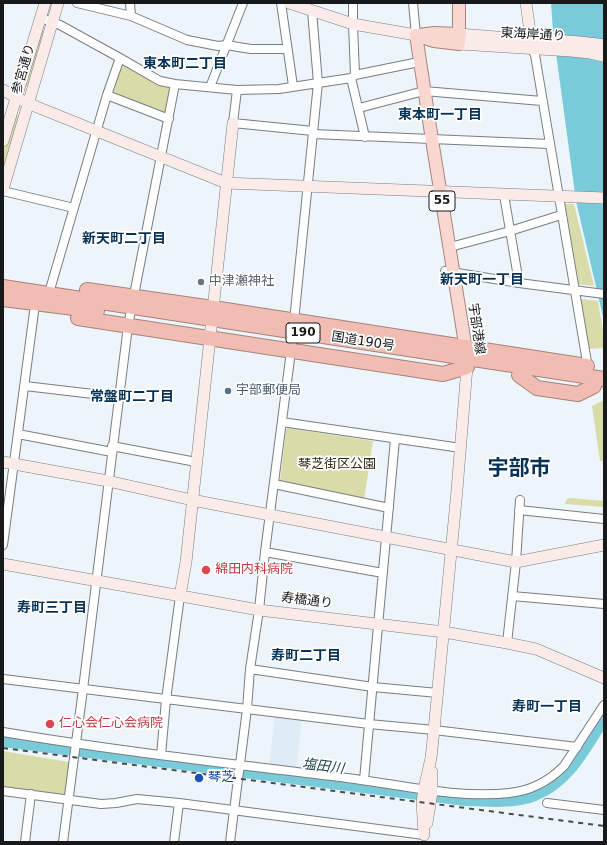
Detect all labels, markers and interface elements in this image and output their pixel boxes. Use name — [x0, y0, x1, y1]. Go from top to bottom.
street label: 東海岸通り — [500, 26, 566, 44]
street label: 参宮通り — [9, 42, 39, 96]
district label: 東本町二丁目 — [143, 56, 227, 72]
district label: 東本町一丁目 — [398, 107, 482, 123]
road number: 55 — [429, 191, 455, 211]
district label: 新天町二丁目 — [82, 231, 166, 247]
district label: 新天町一丁目 — [440, 272, 524, 288]
place label: 中津瀬神社 — [209, 274, 274, 290]
marker: 中津瀬神社 — [196, 277, 206, 287]
street label: 宇部港線 — [465, 302, 487, 356]
road number: 190 — [286, 323, 320, 343]
street label: 国道190号 — [330, 329, 396, 355]
place label: 宇部郵便局 — [236, 383, 301, 399]
marker: 宇部郵便局 — [223, 386, 233, 396]
district label: 常盤町二丁目 — [90, 389, 174, 405]
park label: 琴芝街区公園 — [298, 457, 376, 473]
district label: 宇部市 — [488, 457, 550, 483]
place label: 綿田内科病院 — [215, 562, 293, 578]
marker: 綿田内科病院 — [200, 564, 212, 576]
street label: 寿橋通り — [280, 590, 334, 612]
district label: 寿町三丁目 — [17, 600, 87, 616]
district label: 寿町二丁目 — [271, 648, 341, 664]
district label: 寿町一丁目 — [512, 699, 582, 715]
place label: 仁心会仁心会病院 — [59, 716, 163, 732]
marker: 仁心会仁心会病院 — [44, 718, 56, 730]
water label: 塩田川 — [301, 756, 345, 778]
place label: 琴芝 — [208, 770, 234, 786]
marker: 琴芝 — [193, 772, 205, 784]

